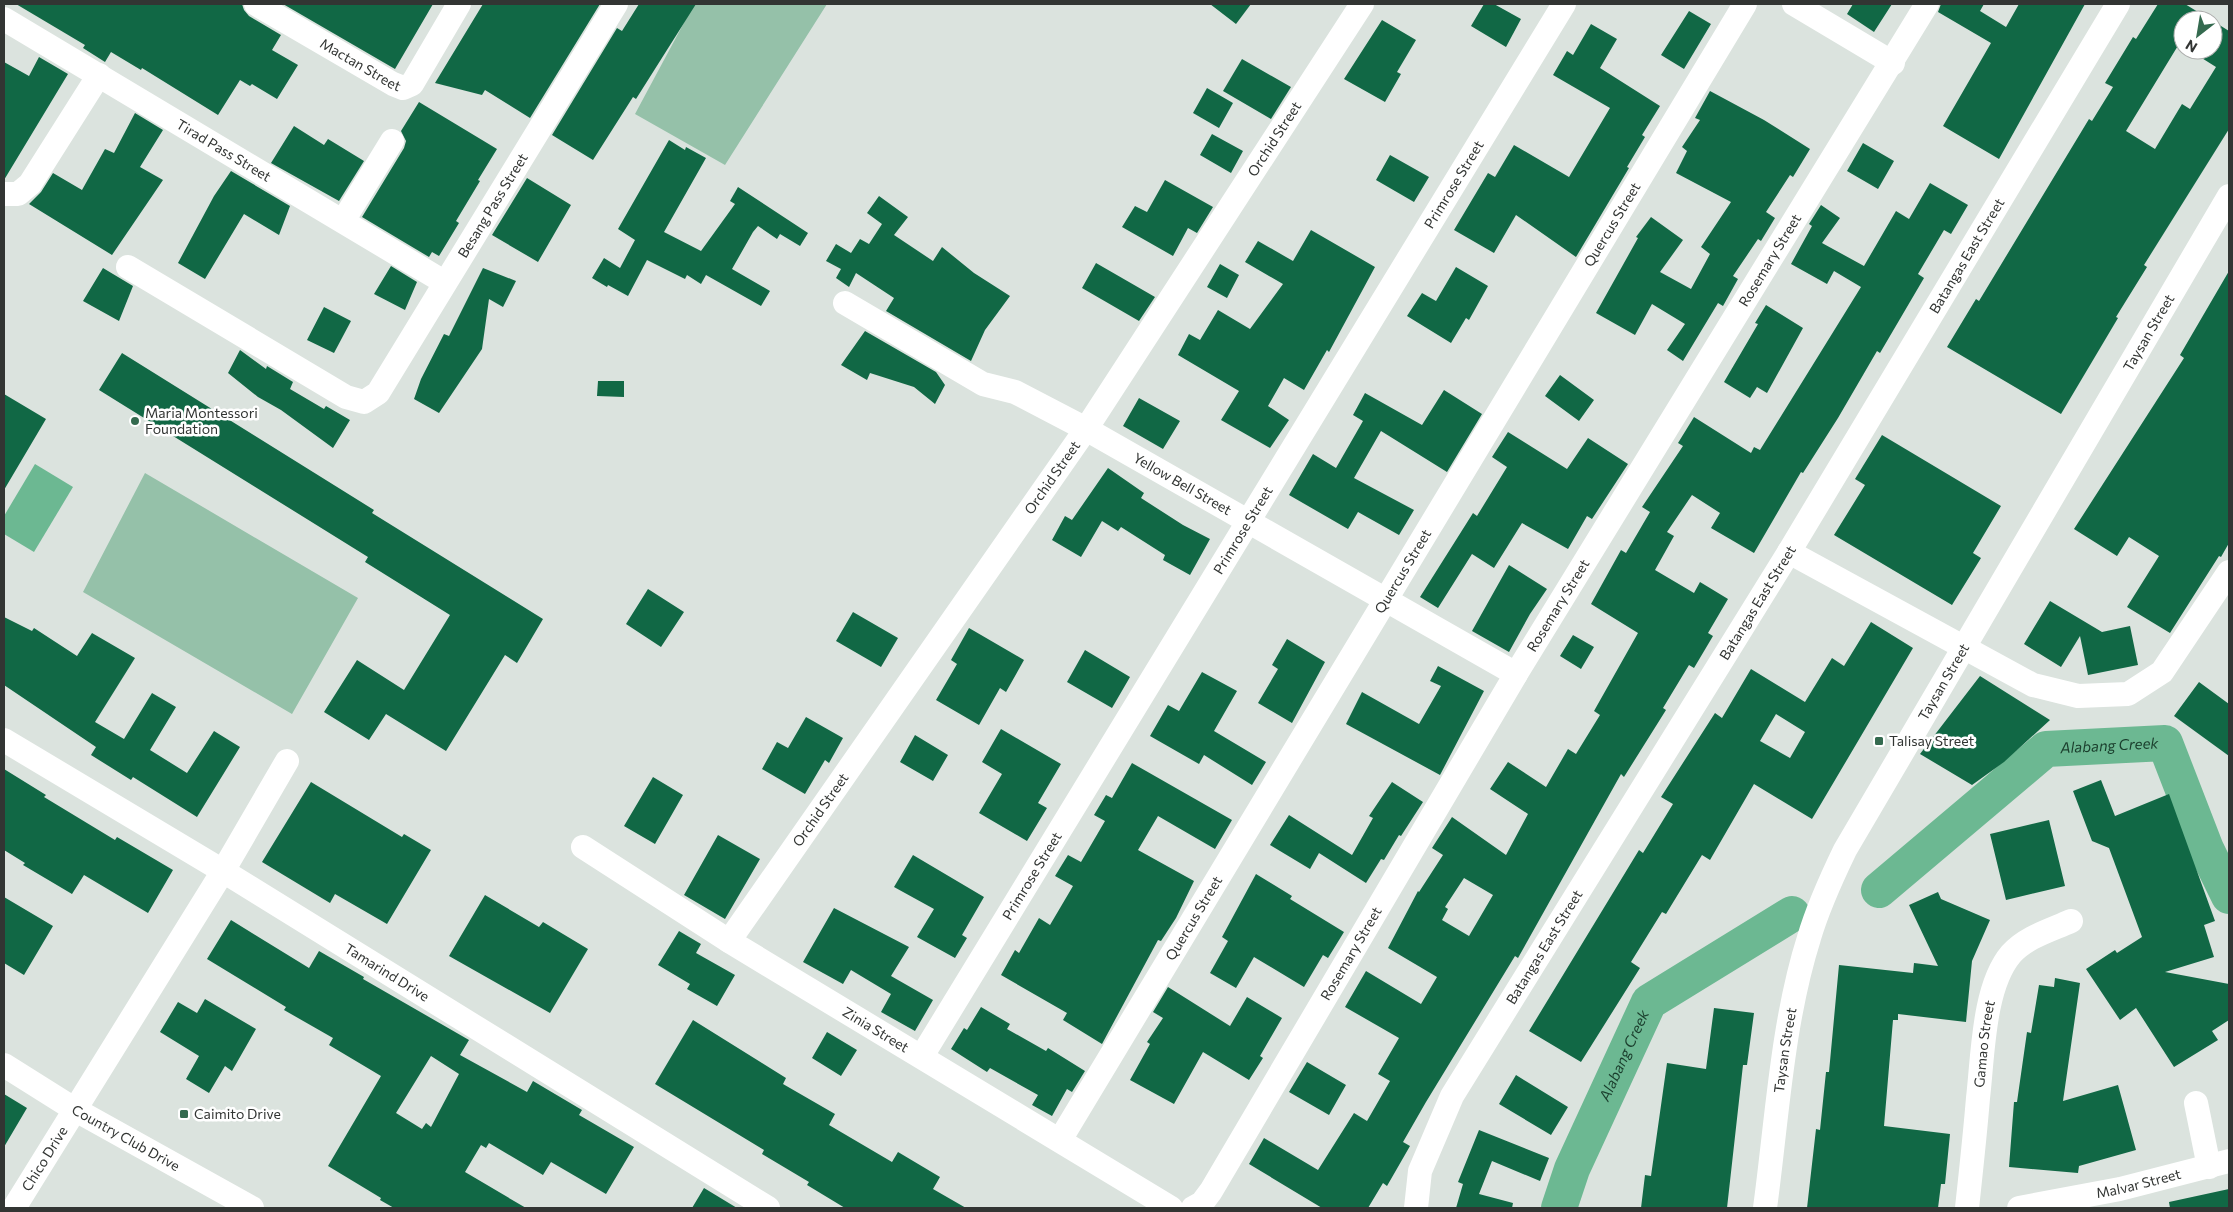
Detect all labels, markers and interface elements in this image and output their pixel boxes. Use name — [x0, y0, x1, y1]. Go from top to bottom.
north arrow — [2173, 10, 2223, 60]
street label: Mactan Street — [317, 34, 404, 94]
text: N — [2182, 37, 2200, 57]
street label: Orchid Street — [1243, 98, 1305, 179]
street label: Tirad Pass Street — [174, 115, 275, 185]
street label: Primrose Street — [1420, 137, 1487, 231]
street label: Besang Pass Street — [454, 150, 531, 261]
street label: Quercus Street — [1580, 179, 1644, 270]
street label: Batangas East Street — [1925, 195, 2008, 316]
street label: Rosemary Street — [1735, 210, 1804, 309]
street label: Taysan Street — [2119, 291, 2178, 374]
place label: Maria Montessori Foundation — [145, 404, 258, 437]
marker: Maria Montessori Foundation — [129, 415, 141, 427]
street label: Orchid Street — [1020, 437, 1083, 517]
street label: Yellow Bell Street — [1131, 449, 1235, 518]
street label: Primrose Street — [1209, 483, 1276, 577]
street label: Quercus Street — [1371, 526, 1435, 616]
street label: Batangas East Street — [1715, 542, 1799, 663]
street label: Rosemary Street — [1523, 555, 1593, 655]
street label: Taysan Street — [1914, 640, 1972, 723]
place label: Talisay Street — [1889, 732, 1975, 749]
water label: Alabang Creek — [2059, 733, 2160, 756]
marker: Talisay Street — [1873, 735, 1885, 747]
street label: Orchid Street — [789, 769, 852, 850]
street label: Primrose Street — [998, 828, 1065, 923]
street label: Quercus Street — [1161, 872, 1225, 963]
street label: Batangas East Street — [1502, 886, 1586, 1007]
street label: Rosemary Street — [1317, 903, 1385, 1003]
street label: Tamarind Drive — [342, 939, 433, 1005]
street label: Gamao Street — [1970, 998, 1998, 1088]
street label: Zinia Street — [840, 1003, 912, 1056]
water label: Alabang Creek — [1594, 1006, 1653, 1105]
street label: Taysan Street — [1770, 1006, 1800, 1094]
street label: Country Club Drive — [69, 1101, 183, 1174]
place label: Caimito Drive — [194, 1105, 281, 1122]
marker: Caimito Drive — [178, 1108, 190, 1120]
street label: Chico Drive — [18, 1123, 71, 1194]
street label: Malvar Street — [2095, 1165, 2183, 1201]

